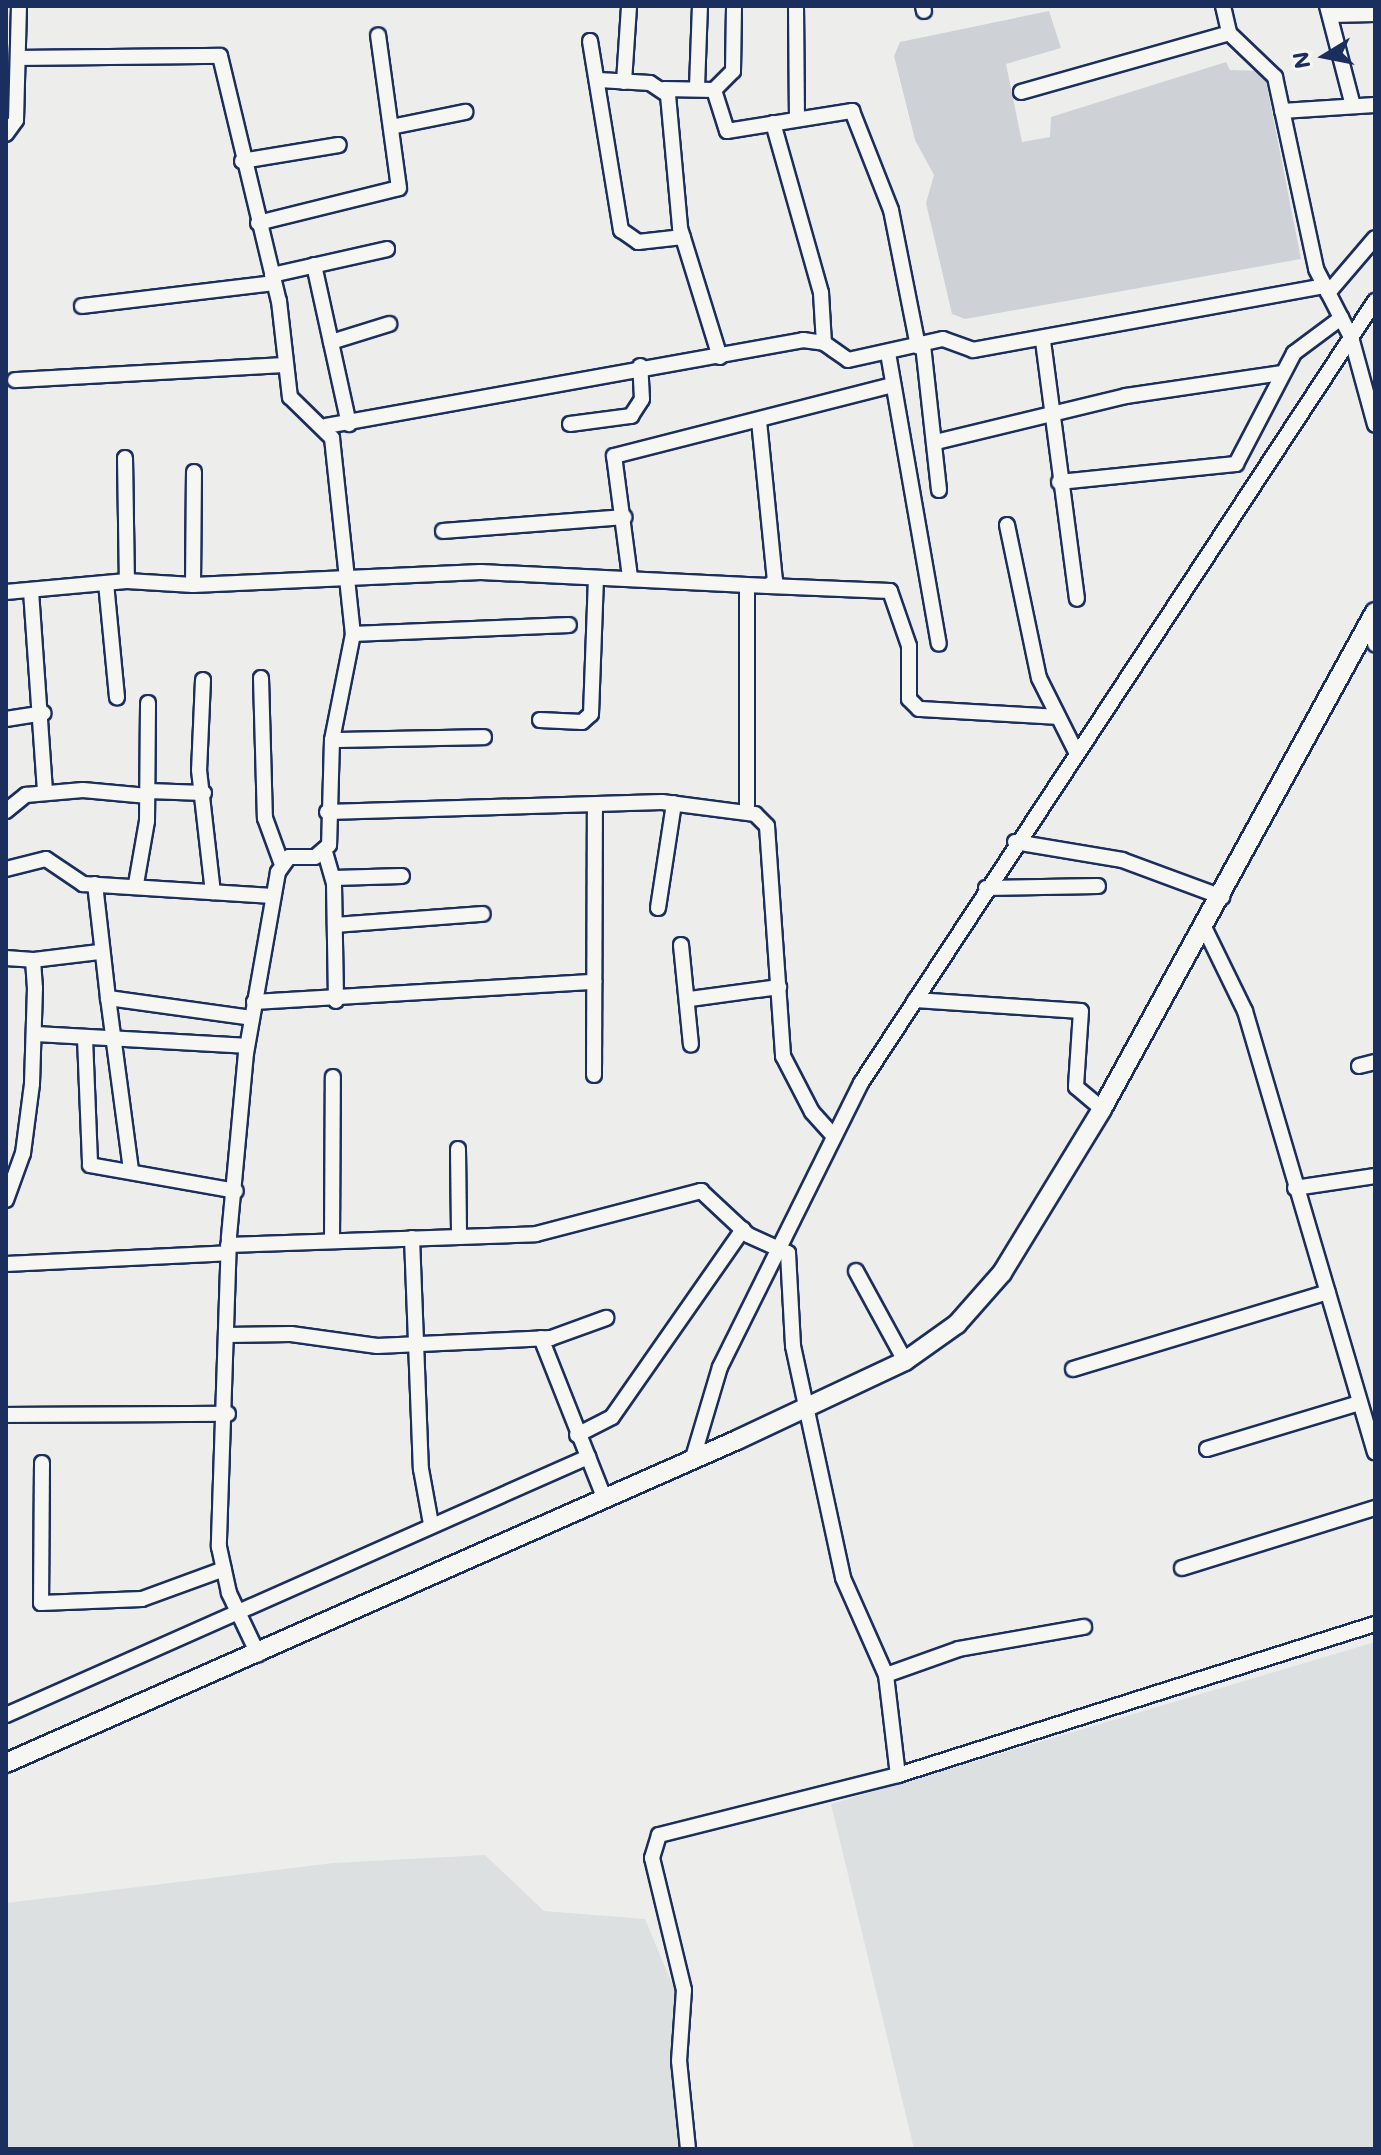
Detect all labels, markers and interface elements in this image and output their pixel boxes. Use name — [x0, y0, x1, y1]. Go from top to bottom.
north arrow — [1285, 16, 1365, 96]
text: N — [1285, 50, 1317, 71]

